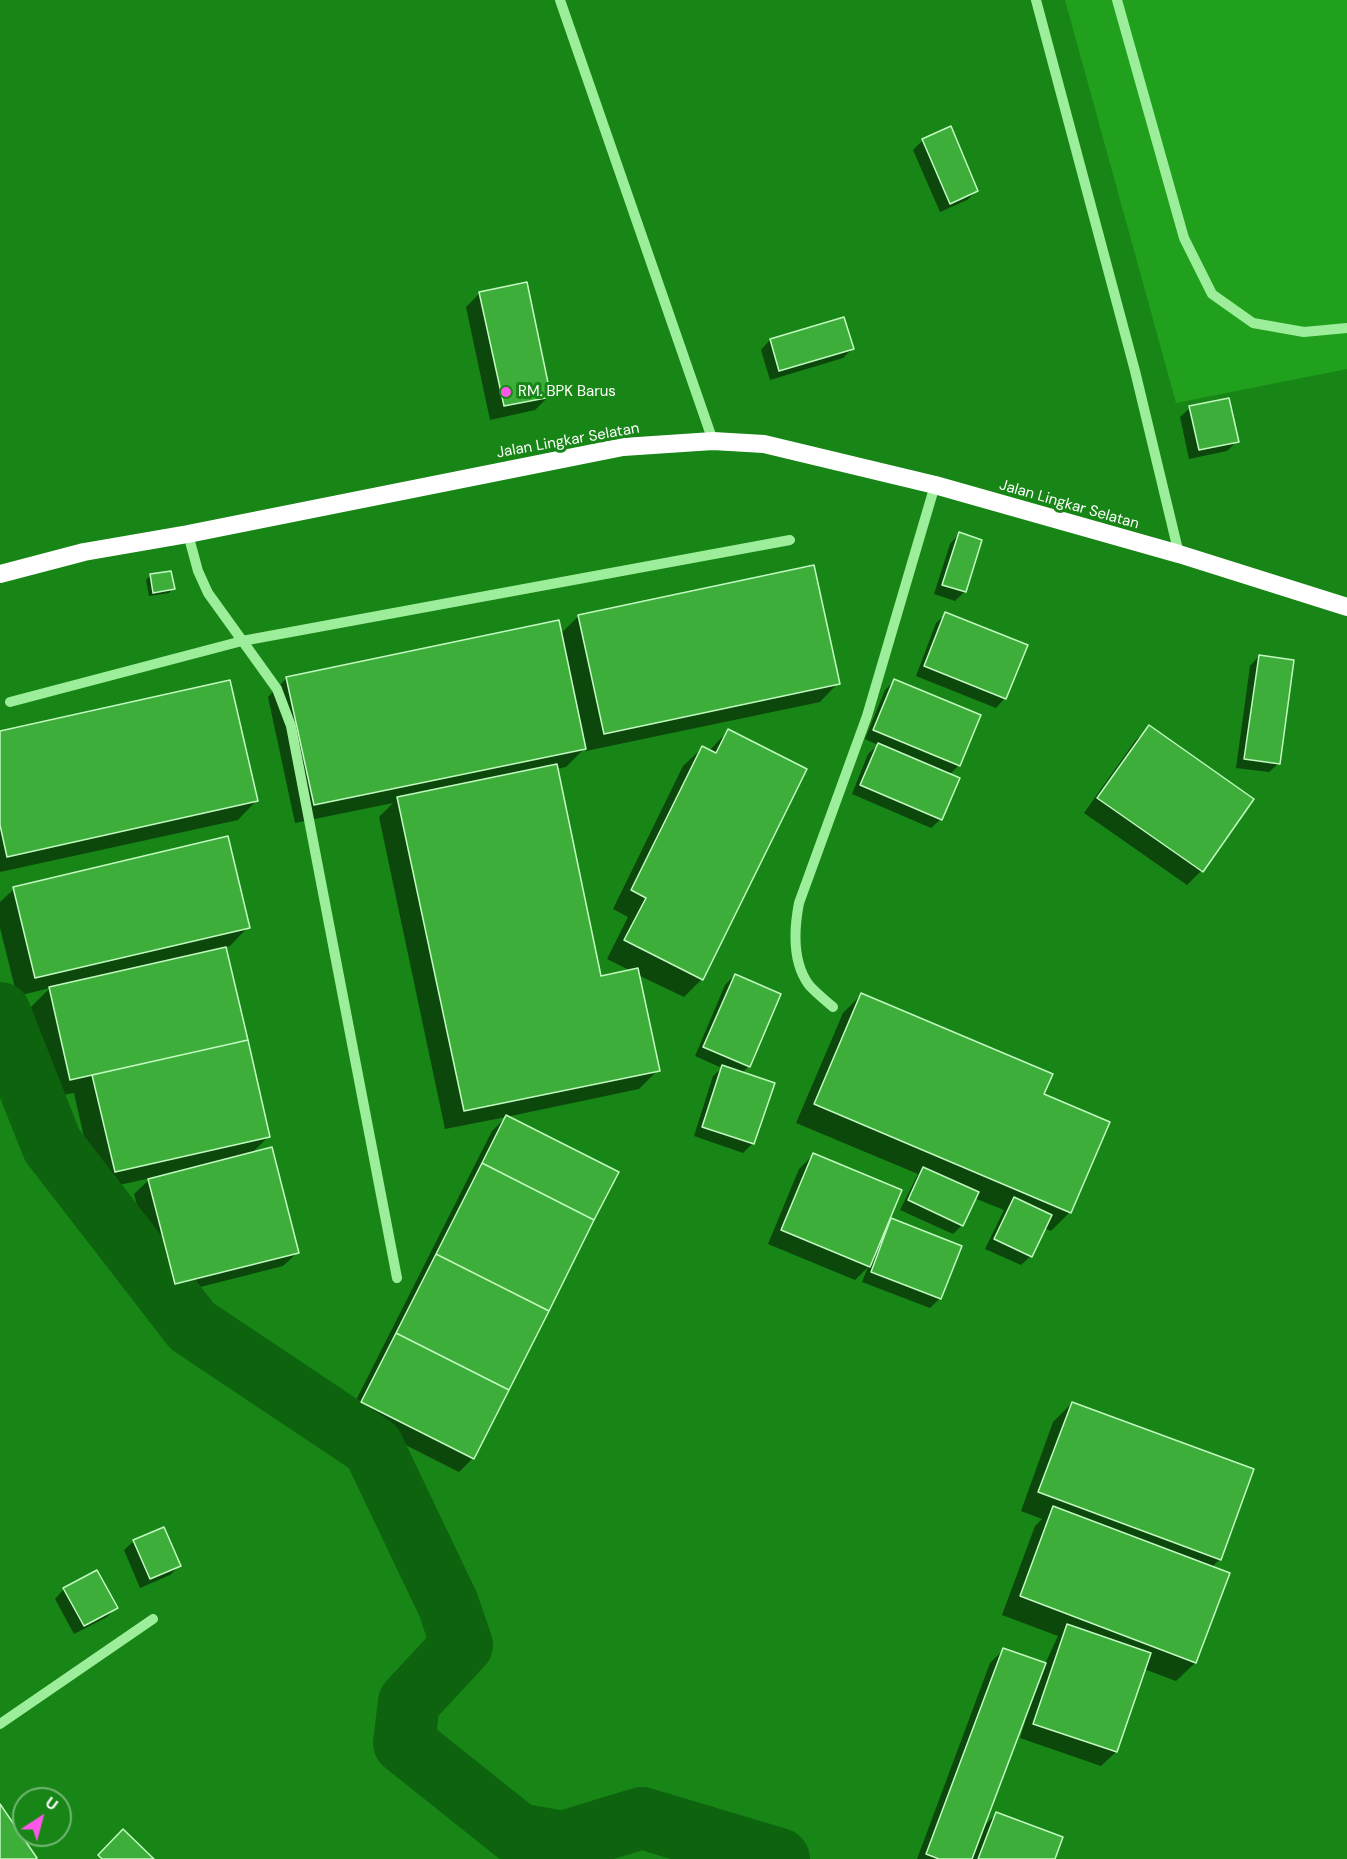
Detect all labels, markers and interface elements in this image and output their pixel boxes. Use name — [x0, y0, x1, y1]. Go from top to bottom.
place label: RM. BPK Barus — [518, 383, 616, 401]
marker: RM. BPK Barus — [499, 385, 513, 399]
street label: Jalan Lingkar Selatan — [495, 420, 641, 462]
street label: Jalan Lingkar Selatan — [997, 476, 1141, 534]
north arrow — [12, 1787, 72, 1847]
text: U — [41, 1792, 62, 1815]

